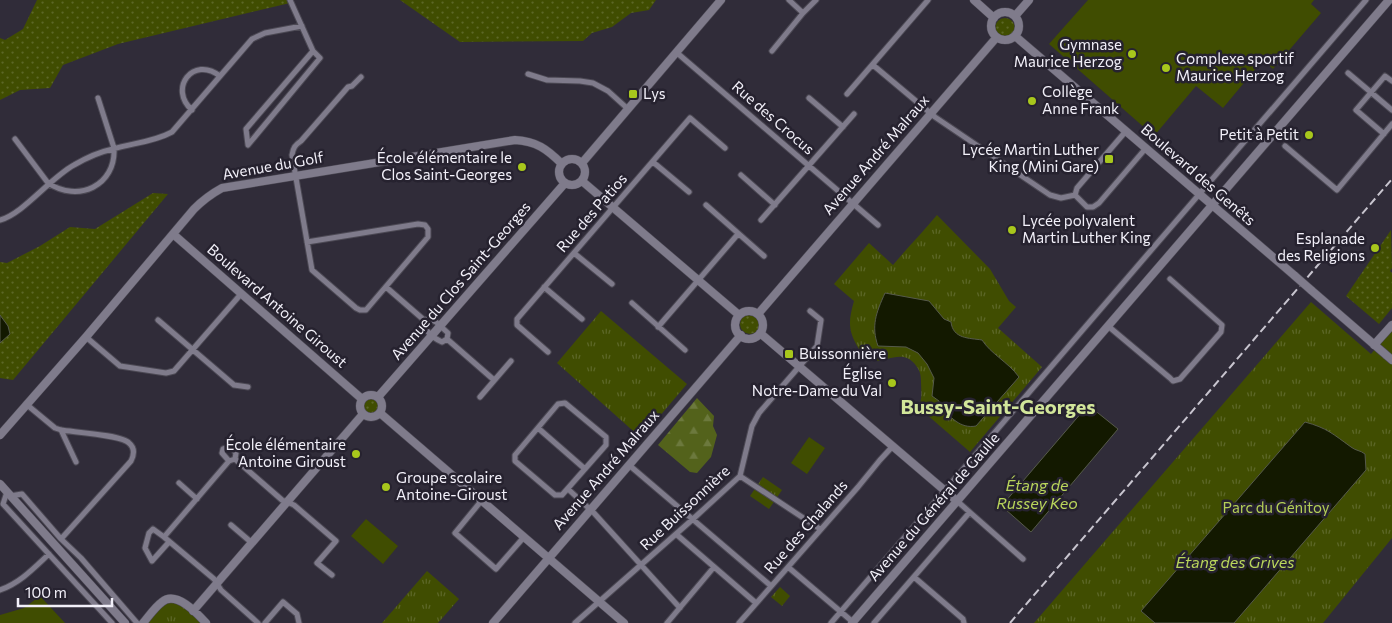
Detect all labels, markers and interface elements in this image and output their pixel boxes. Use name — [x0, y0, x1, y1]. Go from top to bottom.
place label: Gymnase Maurice Herzog — [1014, 35, 1122, 70]
marker: Gymnase Maurice Herzog — [1126, 48, 1138, 60]
place label: Complexe sportif Maurice Herzog — [1176, 49, 1294, 84]
marker: Complexe sportif Maurice Herzog — [1160, 62, 1172, 74]
street label: Rue des Crocus — [729, 77, 819, 158]
place label: Collège Anne Frank — [1042, 82, 1119, 117]
place label: Lys — [643, 84, 666, 102]
marker: Lys — [627, 88, 639, 100]
street label: Avenue André Malraux — [818, 91, 932, 218]
marker: Collège Anne Frank — [1026, 95, 1038, 107]
street label: Boulevard des Genêts — [1138, 120, 1260, 229]
place label: Petit à Petit — [1219, 125, 1299, 143]
marker: Petit à Petit — [1303, 129, 1315, 141]
place label: Lycée Martin Luther King (Mini Gare) — [962, 140, 1099, 175]
street label: Avenue du Golf — [221, 147, 325, 183]
place label: École élémentaire le Clos Saint-Georges — [377, 147, 512, 183]
marker: Lycée Martin Luther King (Mini Gare) — [1103, 153, 1115, 165]
marker: École élémentaire le Clos Saint-Georges — [516, 161, 528, 173]
street label: Rue des Patios — [552, 169, 630, 255]
street label: Avenue du Clos Saint-Georges — [387, 198, 534, 363]
place label: Lycée polyvalent Martin Luther King — [1022, 211, 1151, 246]
marker: Lycée polyvalent Martin Luther King — [1006, 224, 1018, 236]
place label: Esplanade des Religions — [1277, 229, 1365, 264]
street label: Boulevard Antoine Giroust — [204, 240, 351, 371]
marker: Esplanade des Religions — [1369, 242, 1381, 254]
place label: Buissonnière — [799, 344, 886, 362]
marker: Buissonnière — [783, 348, 795, 360]
place label: Église Notre-Dame du Val — [752, 363, 882, 399]
marker: Église Notre-Dame du Val — [886, 377, 898, 389]
district label: Bussy-Saint-Georges — [900, 394, 1096, 418]
street label: Avenue André Malraux — [548, 406, 662, 533]
street label: Avenue du Général de Gaulle — [864, 428, 1003, 584]
place label: École élémentaire Antoine Giroust — [225, 434, 346, 470]
marker: École élémentaire Antoine Giroust — [350, 448, 362, 460]
street label: Rue Buissonnière — [636, 461, 733, 553]
place label: Groupe scolaire Antoine-Giroust — [396, 468, 508, 503]
water label: Étang de Russey Keo — [996, 475, 1078, 512]
street label: Rue des Chalands — [760, 476, 851, 577]
marker: Groupe scolaire Antoine-Giroust — [380, 481, 392, 493]
park label: Parc du Génitoy — [1222, 498, 1330, 516]
water label: Étang des Grives — [1175, 552, 1295, 571]
scale bar — [18, 576, 111, 608]
text: 100 m — [25, 583, 67, 601]

